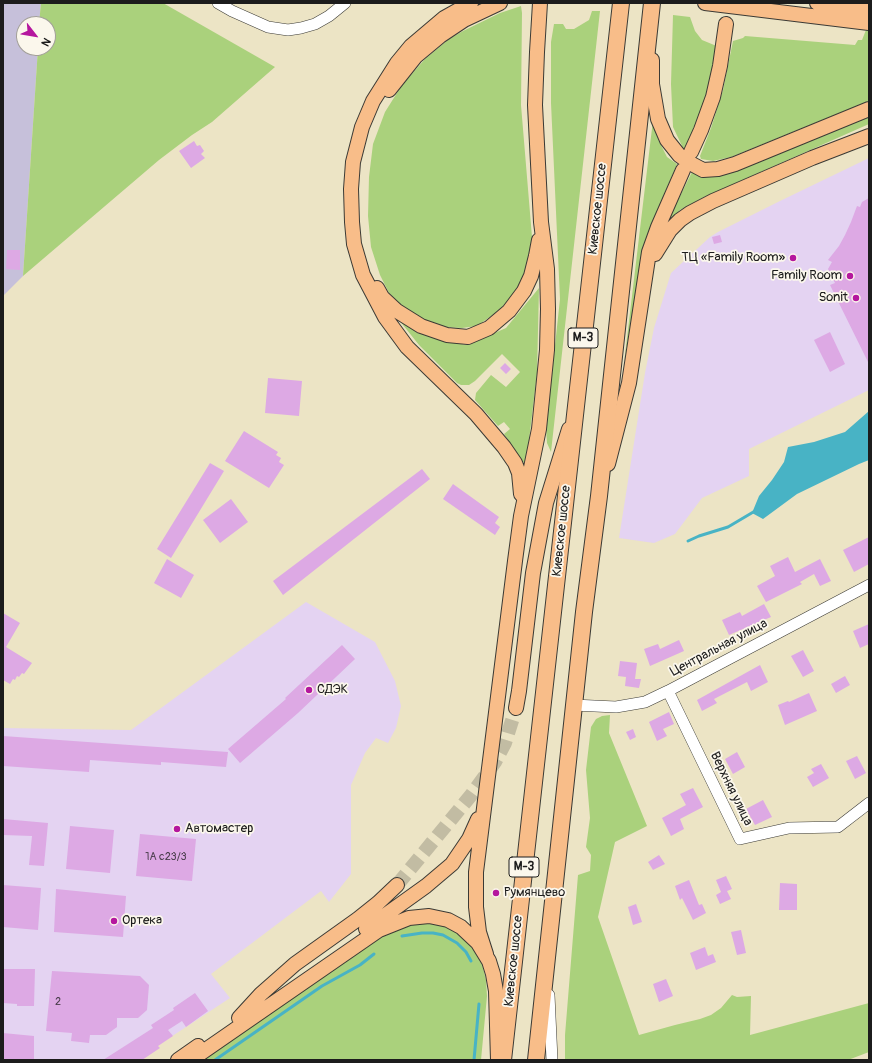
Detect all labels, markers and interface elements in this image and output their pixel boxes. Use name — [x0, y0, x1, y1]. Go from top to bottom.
north arrow — [16, 16, 56, 56]
text: N — [38, 35, 53, 48]
street label: Киевское шоссе — [585, 163, 611, 255]
place label: ТЦ «Family Room» — [682, 250, 785, 266]
marker: ТЦ «Family Room» — [788, 253, 798, 263]
place label: Family Room — [771, 268, 842, 284]
marker: Family Room — [845, 271, 855, 281]
place label: Sonit — [819, 290, 848, 306]
marker: Sonit — [851, 293, 861, 303]
road number: М-3 — [568, 328, 598, 348]
street label: Киевское шоссе — [549, 485, 575, 577]
street label: Центральная улица — [668, 616, 770, 680]
place label: СДЭК — [317, 682, 348, 698]
marker: СДЭК — [304, 685, 314, 695]
street label: Верхняя улица — [706, 749, 756, 829]
place label: Автомастер — [185, 821, 253, 837]
marker: Автомастер — [172, 824, 182, 834]
house number: 1А с23/3 — [145, 850, 187, 864]
road number: М-3 — [509, 857, 539, 877]
place label: Румянцево — [504, 885, 565, 901]
marker: Румянцево — [491, 888, 501, 898]
place label: Ортека — [122, 913, 162, 929]
street label: Киевское шоссе — [501, 915, 527, 1007]
marker: Ортека — [109, 916, 119, 926]
house number: 2 — [55, 995, 61, 1009]

